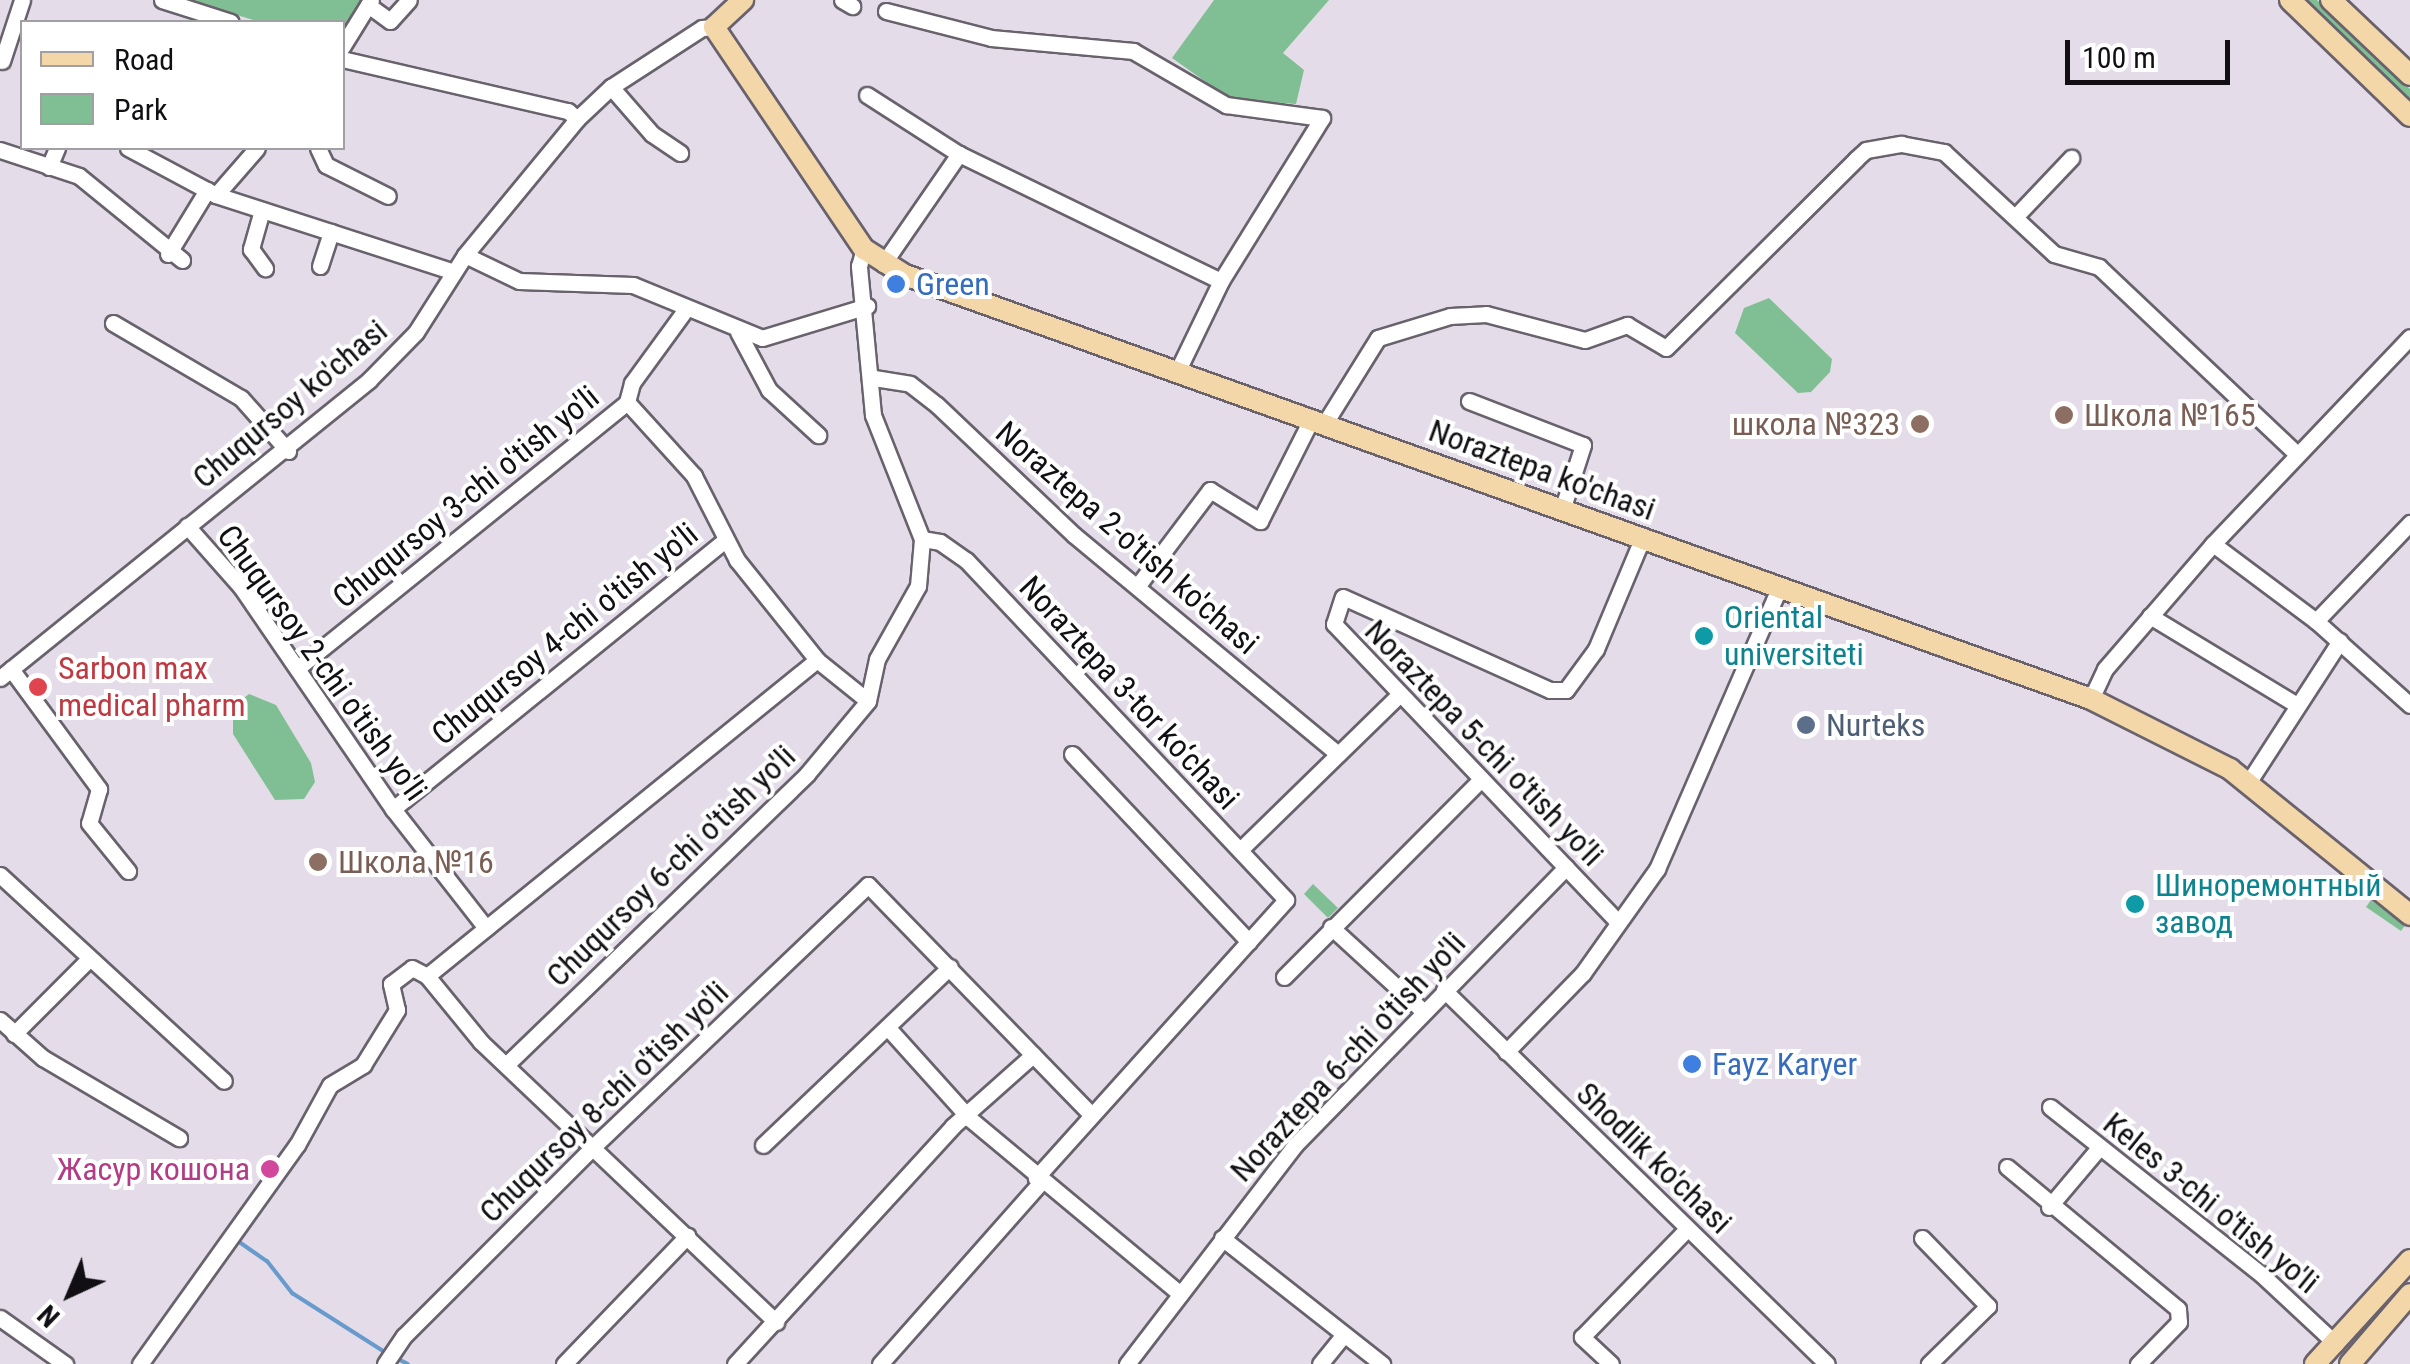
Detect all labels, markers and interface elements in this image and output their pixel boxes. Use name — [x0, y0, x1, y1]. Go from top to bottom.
legend — [20, 20, 345, 150]
scale bar — [2070, 20, 2235, 82]
text: 100 m — [2082, 40, 2156, 75]
text: Road — [114, 42, 174, 77]
text: Park — [114, 92, 168, 127]
place label: Green — [916, 265, 990, 303]
marker: Green — [885, 273, 907, 295]
street label: Chuqursoy ko'chasi — [185, 312, 395, 496]
street label: Chuqursoy 3-chi o'tish yo'li — [325, 378, 607, 616]
place label: Школа №165 — [2084, 396, 2256, 434]
marker: Школа №165 — [2053, 404, 2075, 426]
place label: школа №323 — [1732, 405, 1900, 443]
street label: Noraztepa ko'chasi — [1424, 411, 1660, 529]
marker: школа №323 — [1909, 413, 1931, 435]
street label: Noraztepa 2-o'tish ko'chasi — [988, 414, 1266, 662]
street label: Chuqursoy 4-chi o'tish yo'li — [424, 515, 706, 753]
street label: Chuqursoy 2-chi o'tish yo'li — [209, 518, 435, 808]
street label: Noraztepa 3-tor ko‘chasi — [1011, 569, 1247, 817]
place label: Oriental universiteti — [1724, 599, 1864, 674]
street label: Noraztepa 5-chi o'tish yo'li — [1357, 612, 1611, 874]
marker: Oriental universiteti — [1693, 625, 1715, 647]
place label: Sarbon max medical pharm — [58, 650, 246, 725]
marker: Sarbon max medical pharm — [27, 676, 49, 698]
place label: Nurteks — [1826, 706, 1925, 744]
marker: Nurteks — [1795, 714, 1817, 736]
street label: Chuqursoy 6-chi o'tish yo'li — [539, 737, 803, 995]
place label: Школа №16 — [338, 843, 494, 881]
marker: Школа №16 — [307, 851, 329, 873]
place label: Шиноремонтный завод — [2155, 867, 2381, 942]
marker: Шиноремонтный завод — [2124, 893, 2146, 915]
street label: Noraztepa 6-chi o'tish yo'li — [1222, 924, 1474, 1190]
street label: Chuqursoy 8-chi o'tish yo'li — [472, 973, 736, 1231]
place label: Fayz Karyer — [1712, 1045, 1857, 1083]
marker: Fayz Karyer — [1681, 1053, 1703, 1075]
street label: Shodlik ko'chasi — [1568, 1074, 1740, 1242]
street label: Keles 3-chi o'tish yo'li — [2096, 1104, 2326, 1302]
place label: Жасур кошона — [57, 1150, 250, 1188]
marker: Жасур кошона — [259, 1158, 281, 1180]
north arrow — [20, 1244, 120, 1344]
text: N — [31, 1298, 66, 1334]

